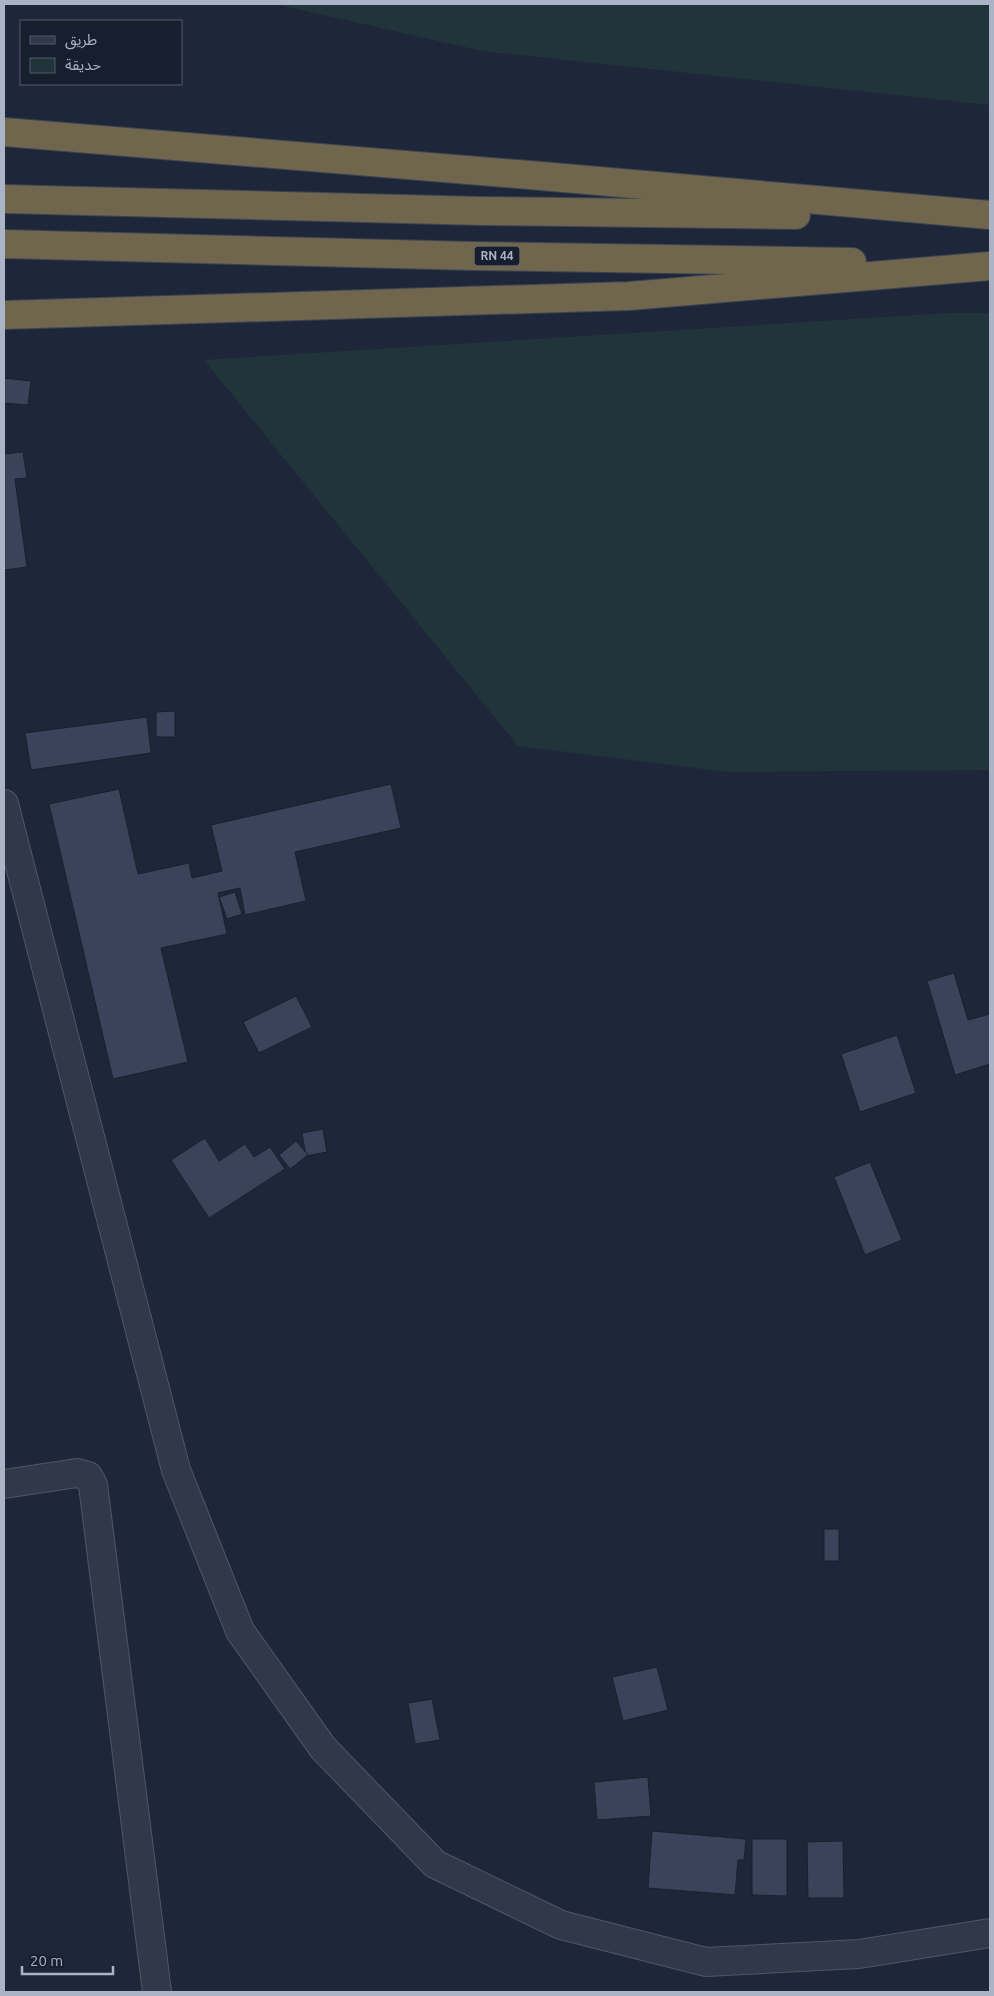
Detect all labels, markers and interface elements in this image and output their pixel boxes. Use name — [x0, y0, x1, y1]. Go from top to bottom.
legend — [20, 20, 182, 85]
text: طريق — [65, 31, 97, 50]
text: حديقة — [65, 56, 101, 73]
road number: RN 44 — [474, 247, 520, 266]
scale bar — [22, 1944, 114, 1976]
text: 20 m — [30, 1952, 63, 1969]

